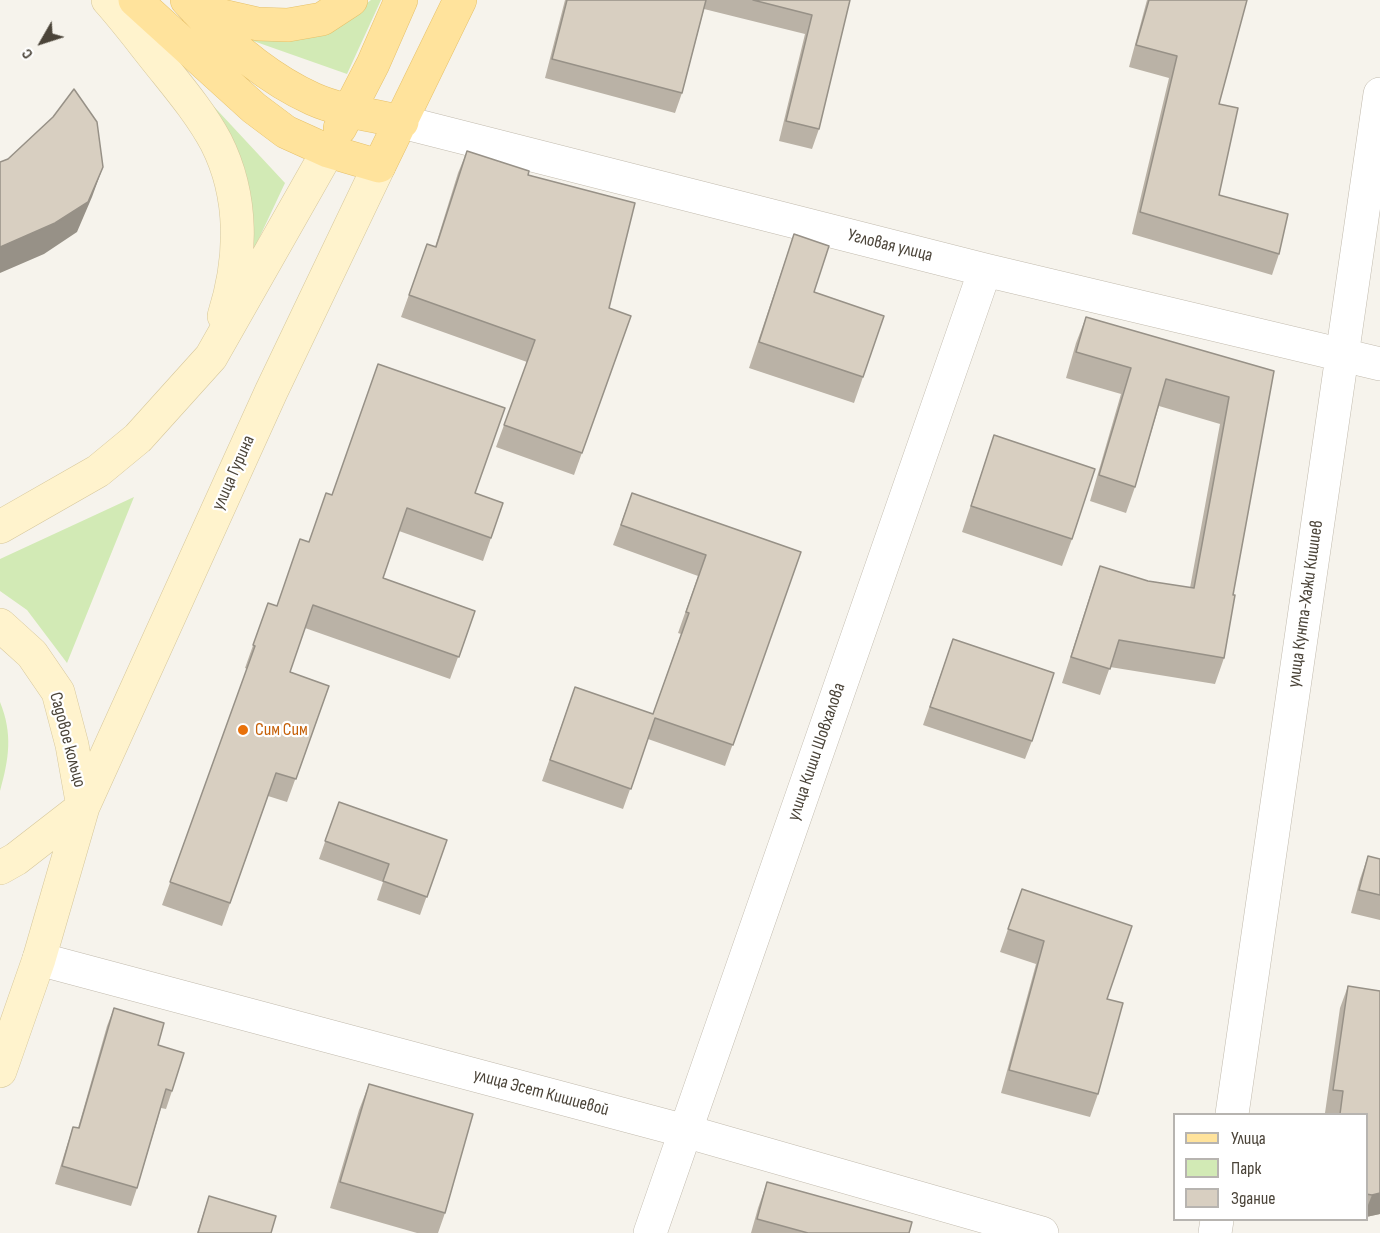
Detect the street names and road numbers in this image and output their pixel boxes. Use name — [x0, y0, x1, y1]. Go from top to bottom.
street label: Угловая улица — [845, 225, 935, 267]
street label: улица Гурина — [208, 432, 260, 514]
street label: улица Кунта-Хажи Кишиев — [1284, 519, 1328, 689]
street label: улица Киши Шовхалова — [783, 680, 851, 824]
street label: Садовое кольцо — [44, 690, 90, 790]
street label: улица Эсет Кишиевой — [471, 1065, 611, 1121]

